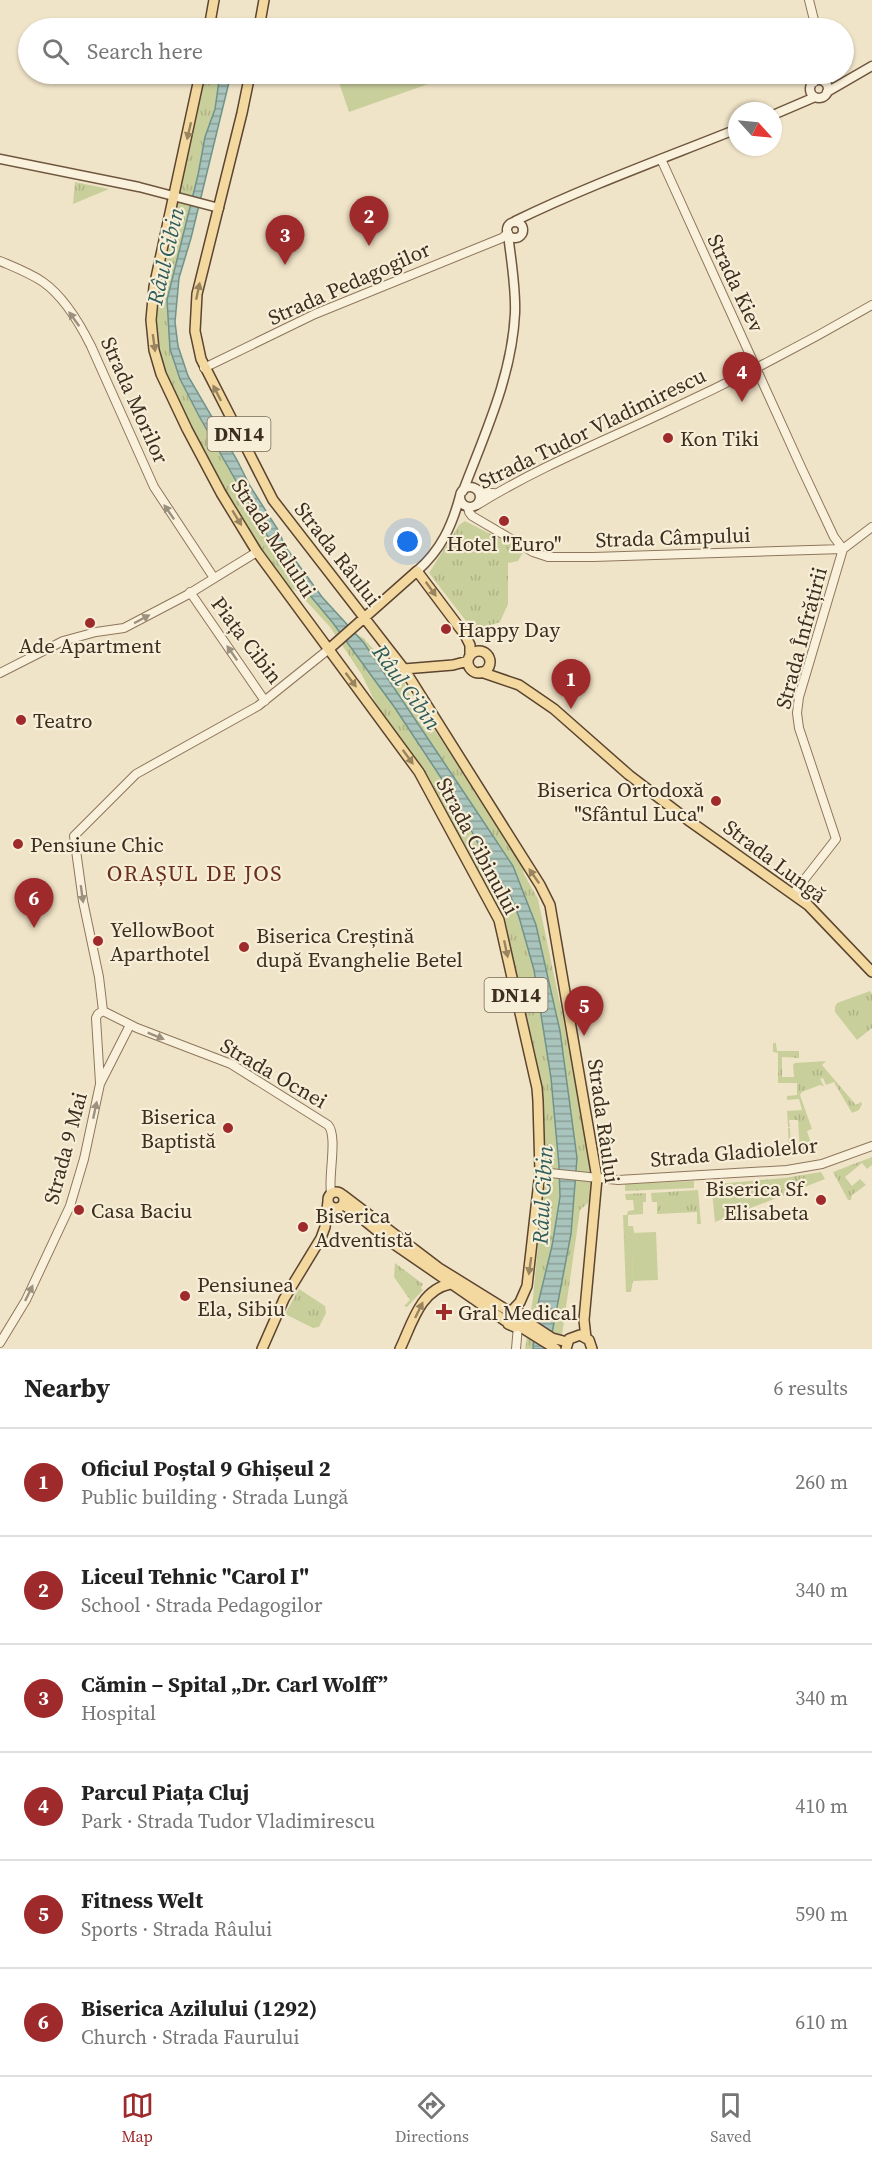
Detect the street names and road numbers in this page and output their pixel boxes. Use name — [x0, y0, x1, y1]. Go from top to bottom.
street label: Strada Kiev — [701, 229, 772, 337]
street label: Strada Pedagogilor — [263, 234, 435, 332]
street label: Strada Morilor — [94, 332, 176, 468]
street label: Strada Tudor Vladimirescu — [473, 360, 711, 496]
road number: DN14 — [208, 417, 270, 451]
street label: Strada Malului — [225, 473, 323, 603]
street label: Strada Râului — [288, 496, 388, 612]
street label: Strada Câmpului — [595, 520, 751, 554]
street label: Strada Înfrățirii — [768, 564, 834, 712]
street label: Piața Cibin — [205, 590, 290, 690]
street label: Strada Cibinului — [430, 772, 526, 920]
street label: Strada Lungă — [718, 813, 833, 910]
road number: DN14 — [484, 978, 548, 1012]
street label: Strada Ocnei — [215, 1031, 333, 1115]
street label: Strada Râului — [581, 1057, 627, 1185]
street label: Strada 9 Mai — [36, 1089, 94, 1207]
street label: Strada Gladiolelor — [649, 1130, 819, 1174]

